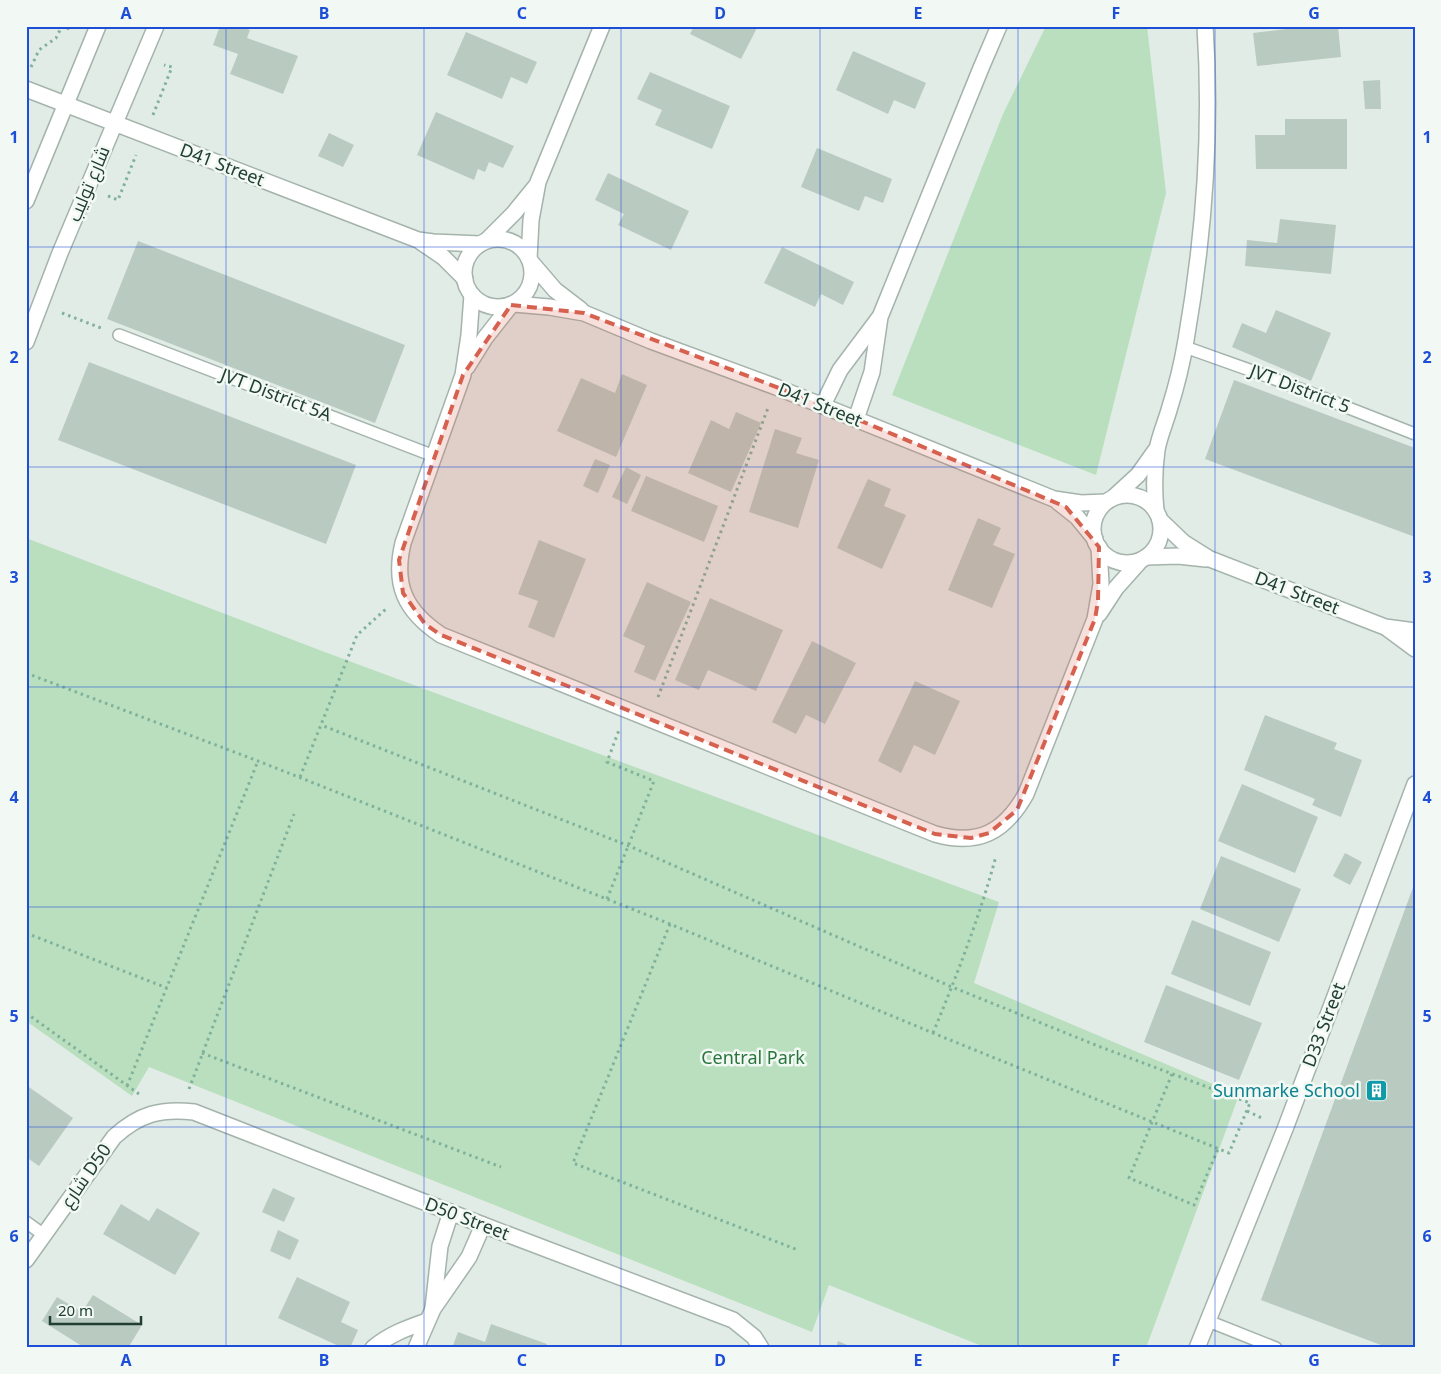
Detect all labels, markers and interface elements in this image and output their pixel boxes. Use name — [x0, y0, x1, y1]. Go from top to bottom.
text: A — [120, 2, 132, 24]
text: B — [319, 2, 329, 24]
text: C — [517, 2, 527, 24]
text: D — [714, 2, 726, 24]
text: E — [914, 2, 923, 24]
text: F — [1112, 2, 1120, 24]
text: G — [1308, 2, 1320, 24]
text: 1 — [9, 126, 19, 148]
text: 1 — [1422, 126, 1432, 148]
street label: D41 Street — [177, 137, 269, 191]
street label: شارع توليب — [61, 142, 116, 225]
text: 2 — [9, 346, 19, 368]
text: 2 — [1422, 346, 1432, 368]
street label: JVT District 5 — [1245, 357, 1354, 418]
street label: JVT District 5A — [216, 361, 336, 426]
street label: D41 Street — [775, 376, 866, 432]
street label: D41 Street — [1252, 565, 1344, 619]
text: 3 — [9, 566, 19, 588]
text: 3 — [1422, 566, 1432, 588]
text: 4 — [9, 786, 19, 808]
text: 4 — [1422, 786, 1432, 808]
street label: D33 Street — [1296, 978, 1350, 1070]
text: 5 — [9, 1005, 19, 1027]
text: 5 — [1422, 1005, 1432, 1027]
park label: Central Park — [701, 1045, 805, 1069]
place label: Sunmarke School — [1213, 1078, 1360, 1102]
building icon: Sunmarke School — [1364, 1079, 1388, 1103]
street label: شارع D50 — [54, 1139, 117, 1213]
street label: D50 Street — [422, 1191, 514, 1245]
text: 6 — [9, 1225, 19, 1247]
text: 6 — [1422, 1225, 1432, 1247]
scale bar — [50, 1294, 141, 1326]
text: 20 m — [58, 1300, 93, 1320]
text: A — [120, 1349, 132, 1371]
text: B — [319, 1349, 329, 1371]
text: C — [517, 1349, 527, 1371]
text: D — [714, 1349, 726, 1371]
text: E — [914, 1349, 923, 1371]
text: F — [1112, 1349, 1120, 1371]
text: G — [1308, 1349, 1320, 1371]

